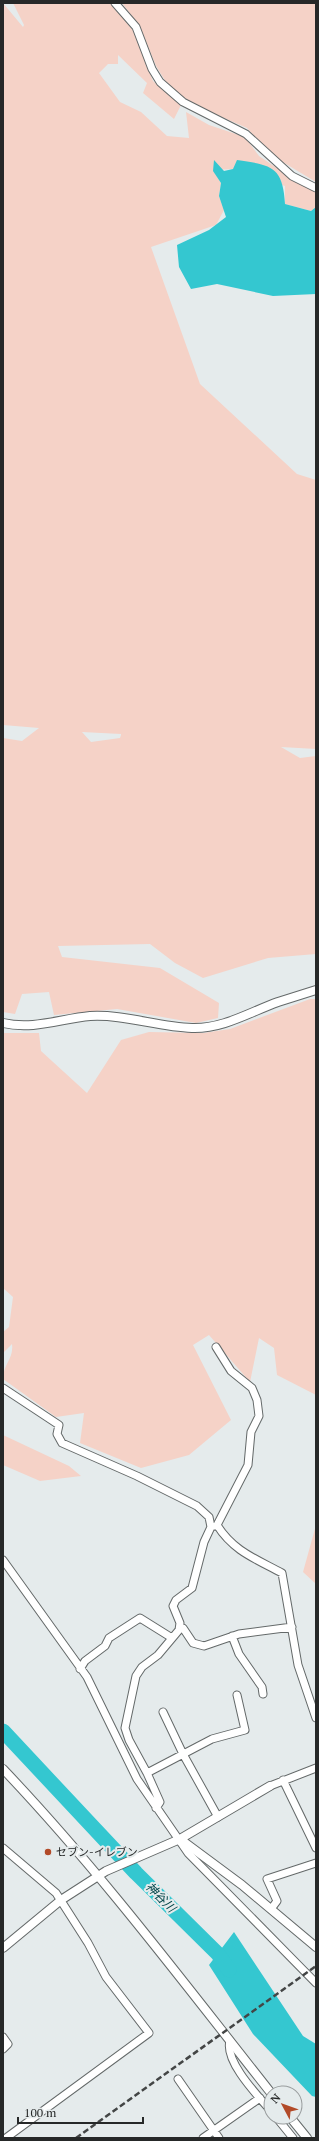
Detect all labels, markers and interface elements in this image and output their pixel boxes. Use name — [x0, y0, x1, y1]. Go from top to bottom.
place label: セブン-イレブン — [56, 1845, 138, 1859]
marker: セブン-イレブン — [43, 1847, 53, 1857]
water label: 神谷川 — [143, 1879, 180, 1916]
north arrow — [263, 2085, 303, 2125]
text: N — [267, 2090, 284, 2106]
scale bar — [18, 2099, 143, 2125]
text: 100 m — [24, 2105, 57, 2120]

